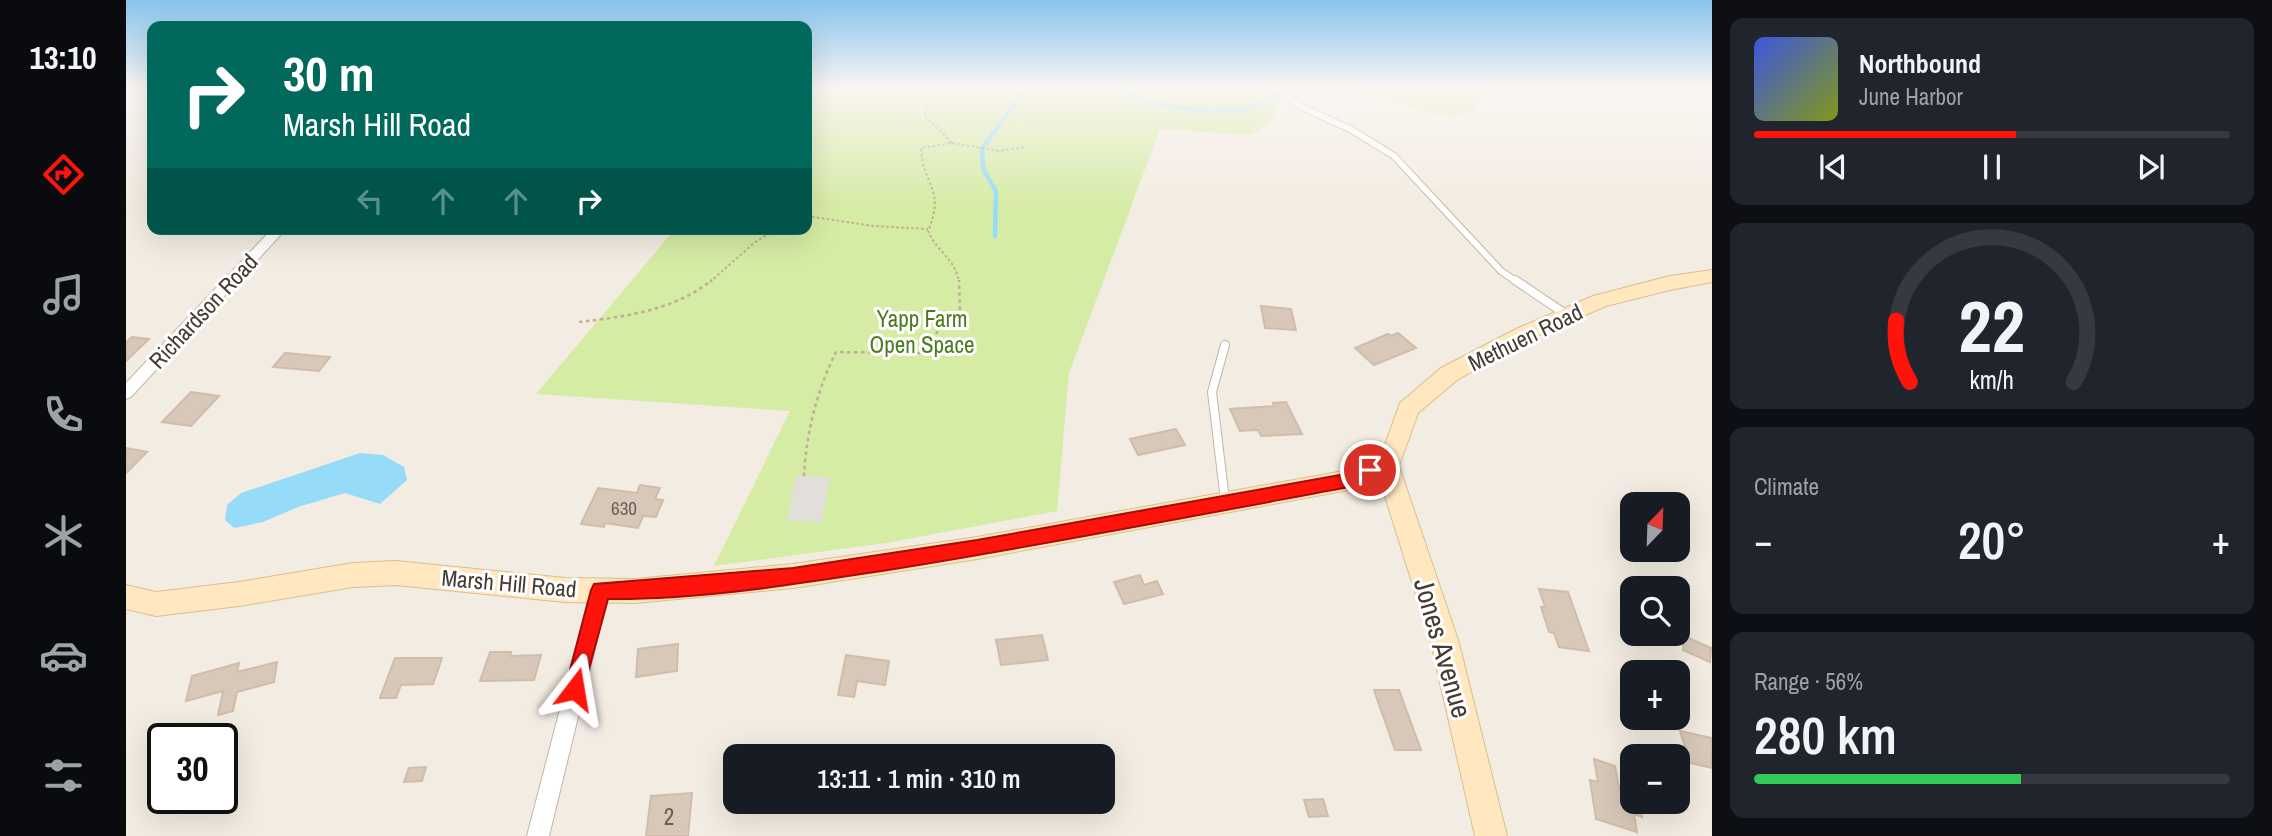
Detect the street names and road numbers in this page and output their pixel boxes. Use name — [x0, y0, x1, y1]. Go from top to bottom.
street label: Richardson Road — [142, 247, 264, 375]
street label: Methuen Road — [1463, 296, 1587, 378]
street label: Marsh Hill Road — [440, 562, 578, 604]
street label: Jones Avenue — [1405, 574, 1481, 722]

